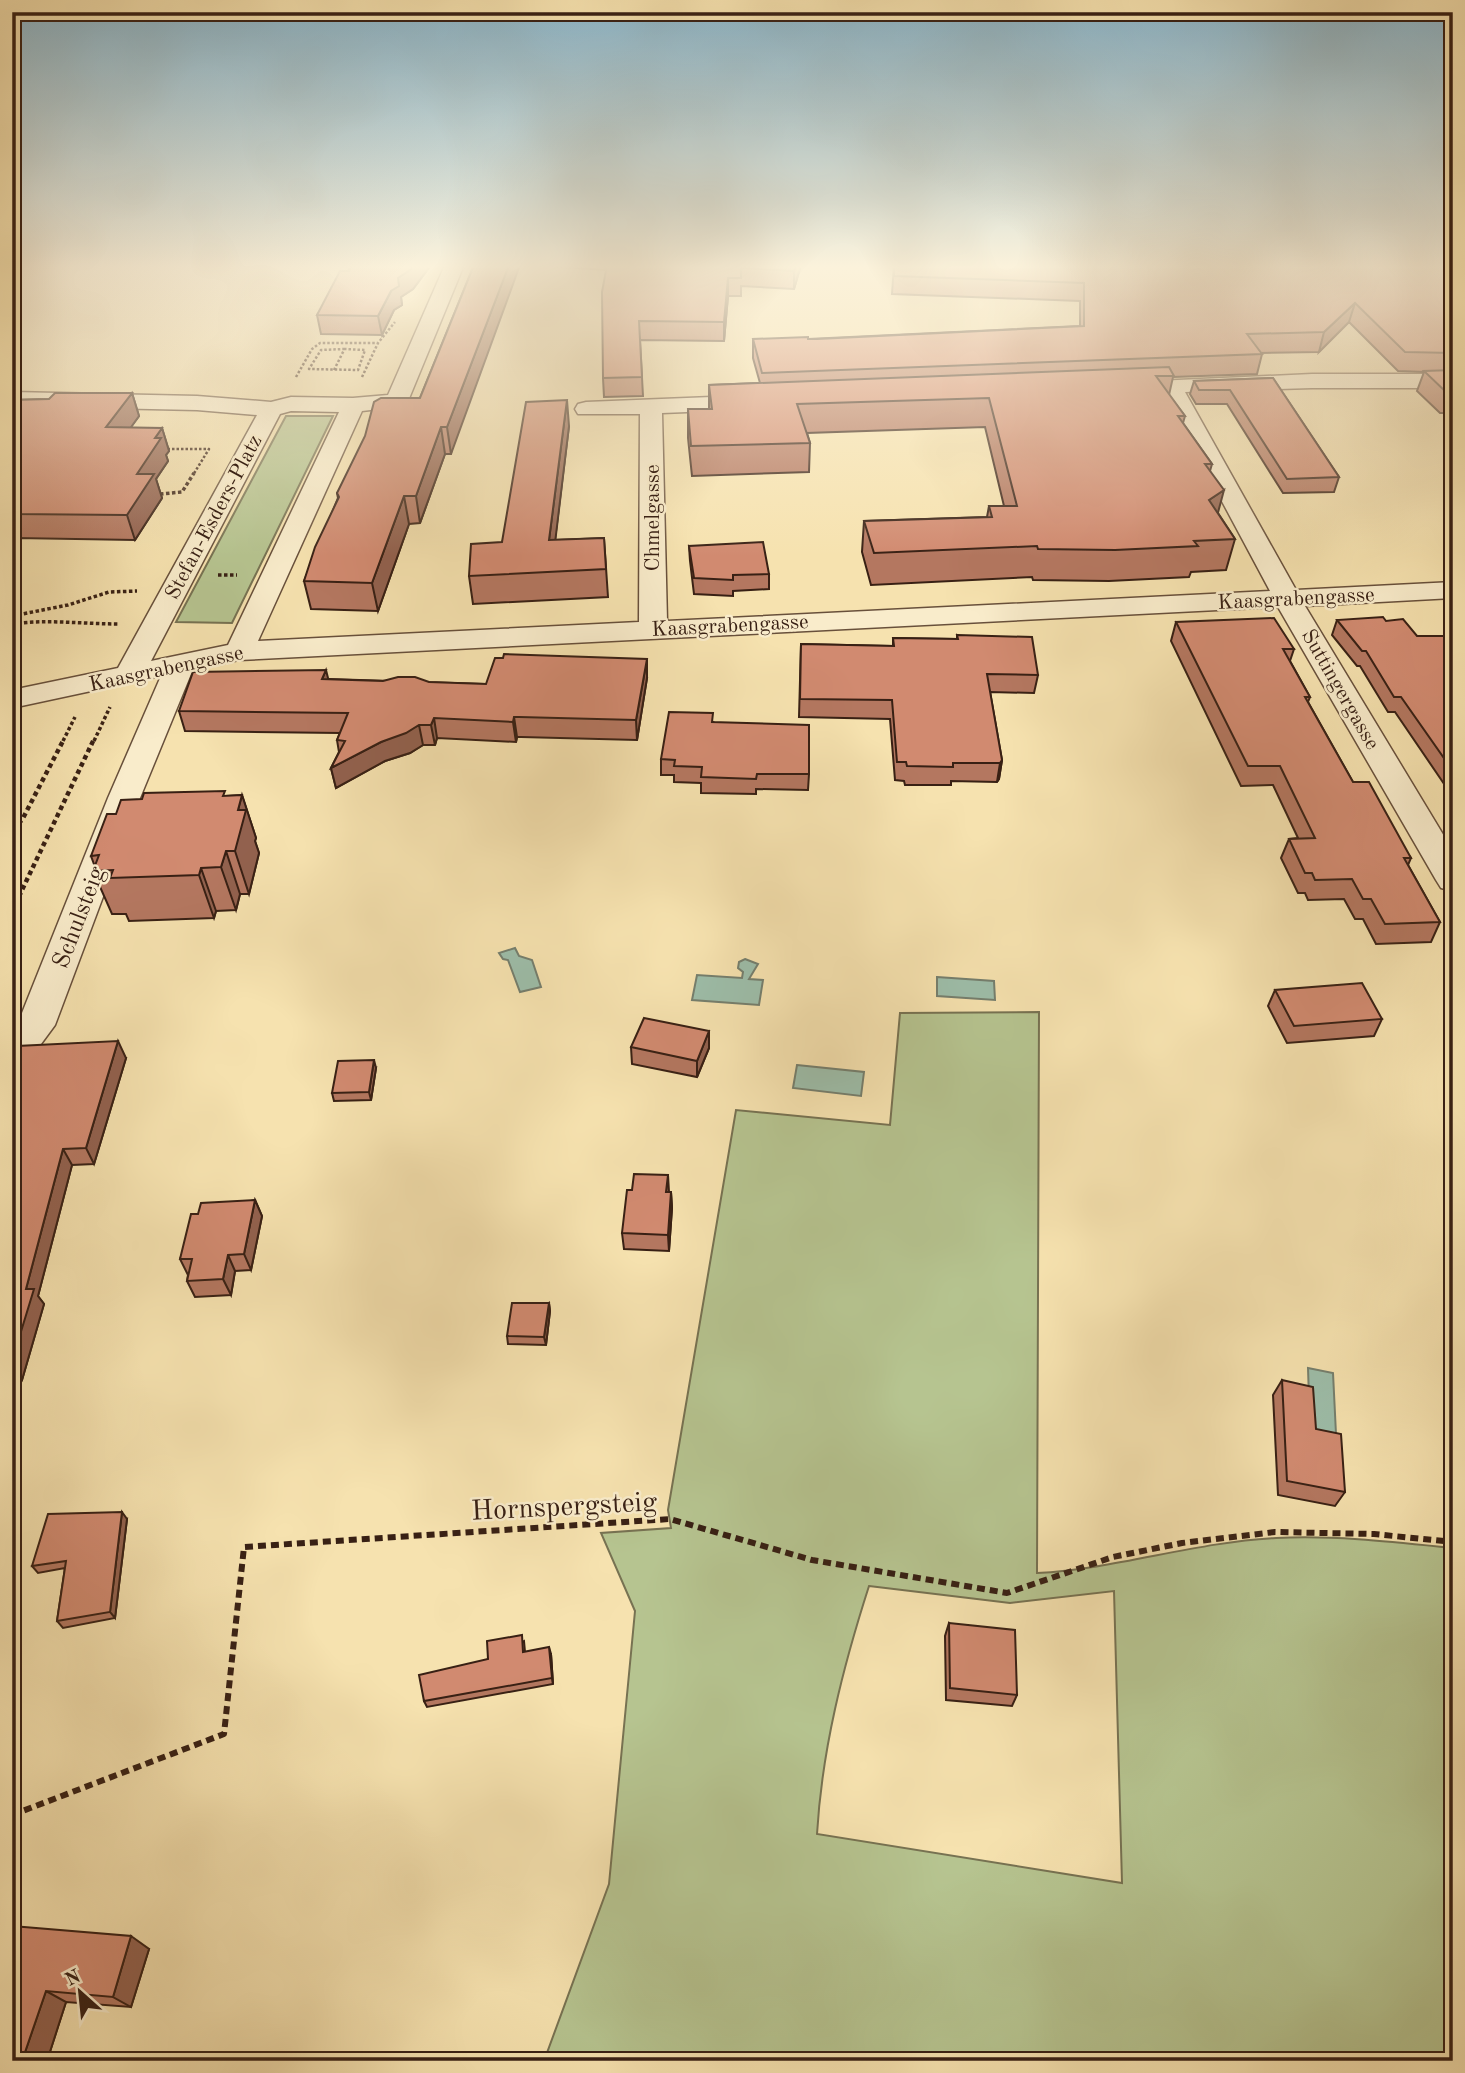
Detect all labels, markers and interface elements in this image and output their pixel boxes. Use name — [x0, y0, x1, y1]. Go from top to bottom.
street label: Stefan-Esders-Platz — [162, 432, 267, 603]
street label: Chmelgasse — [643, 464, 664, 572]
street label: Kaasgrabengasse — [1217, 585, 1375, 614]
street label: Kaasgrabengasse — [651, 612, 809, 641]
street label: Suttingergasse — [1297, 626, 1383, 754]
street label: Kaasgrabengasse — [87, 643, 245, 696]
street label: Schulsteig — [49, 863, 110, 972]
street label: Hornspergsteig — [470, 1489, 658, 1527]
north arrow — [46, 1958, 116, 2028]
text: N — [63, 1967, 85, 1991]

